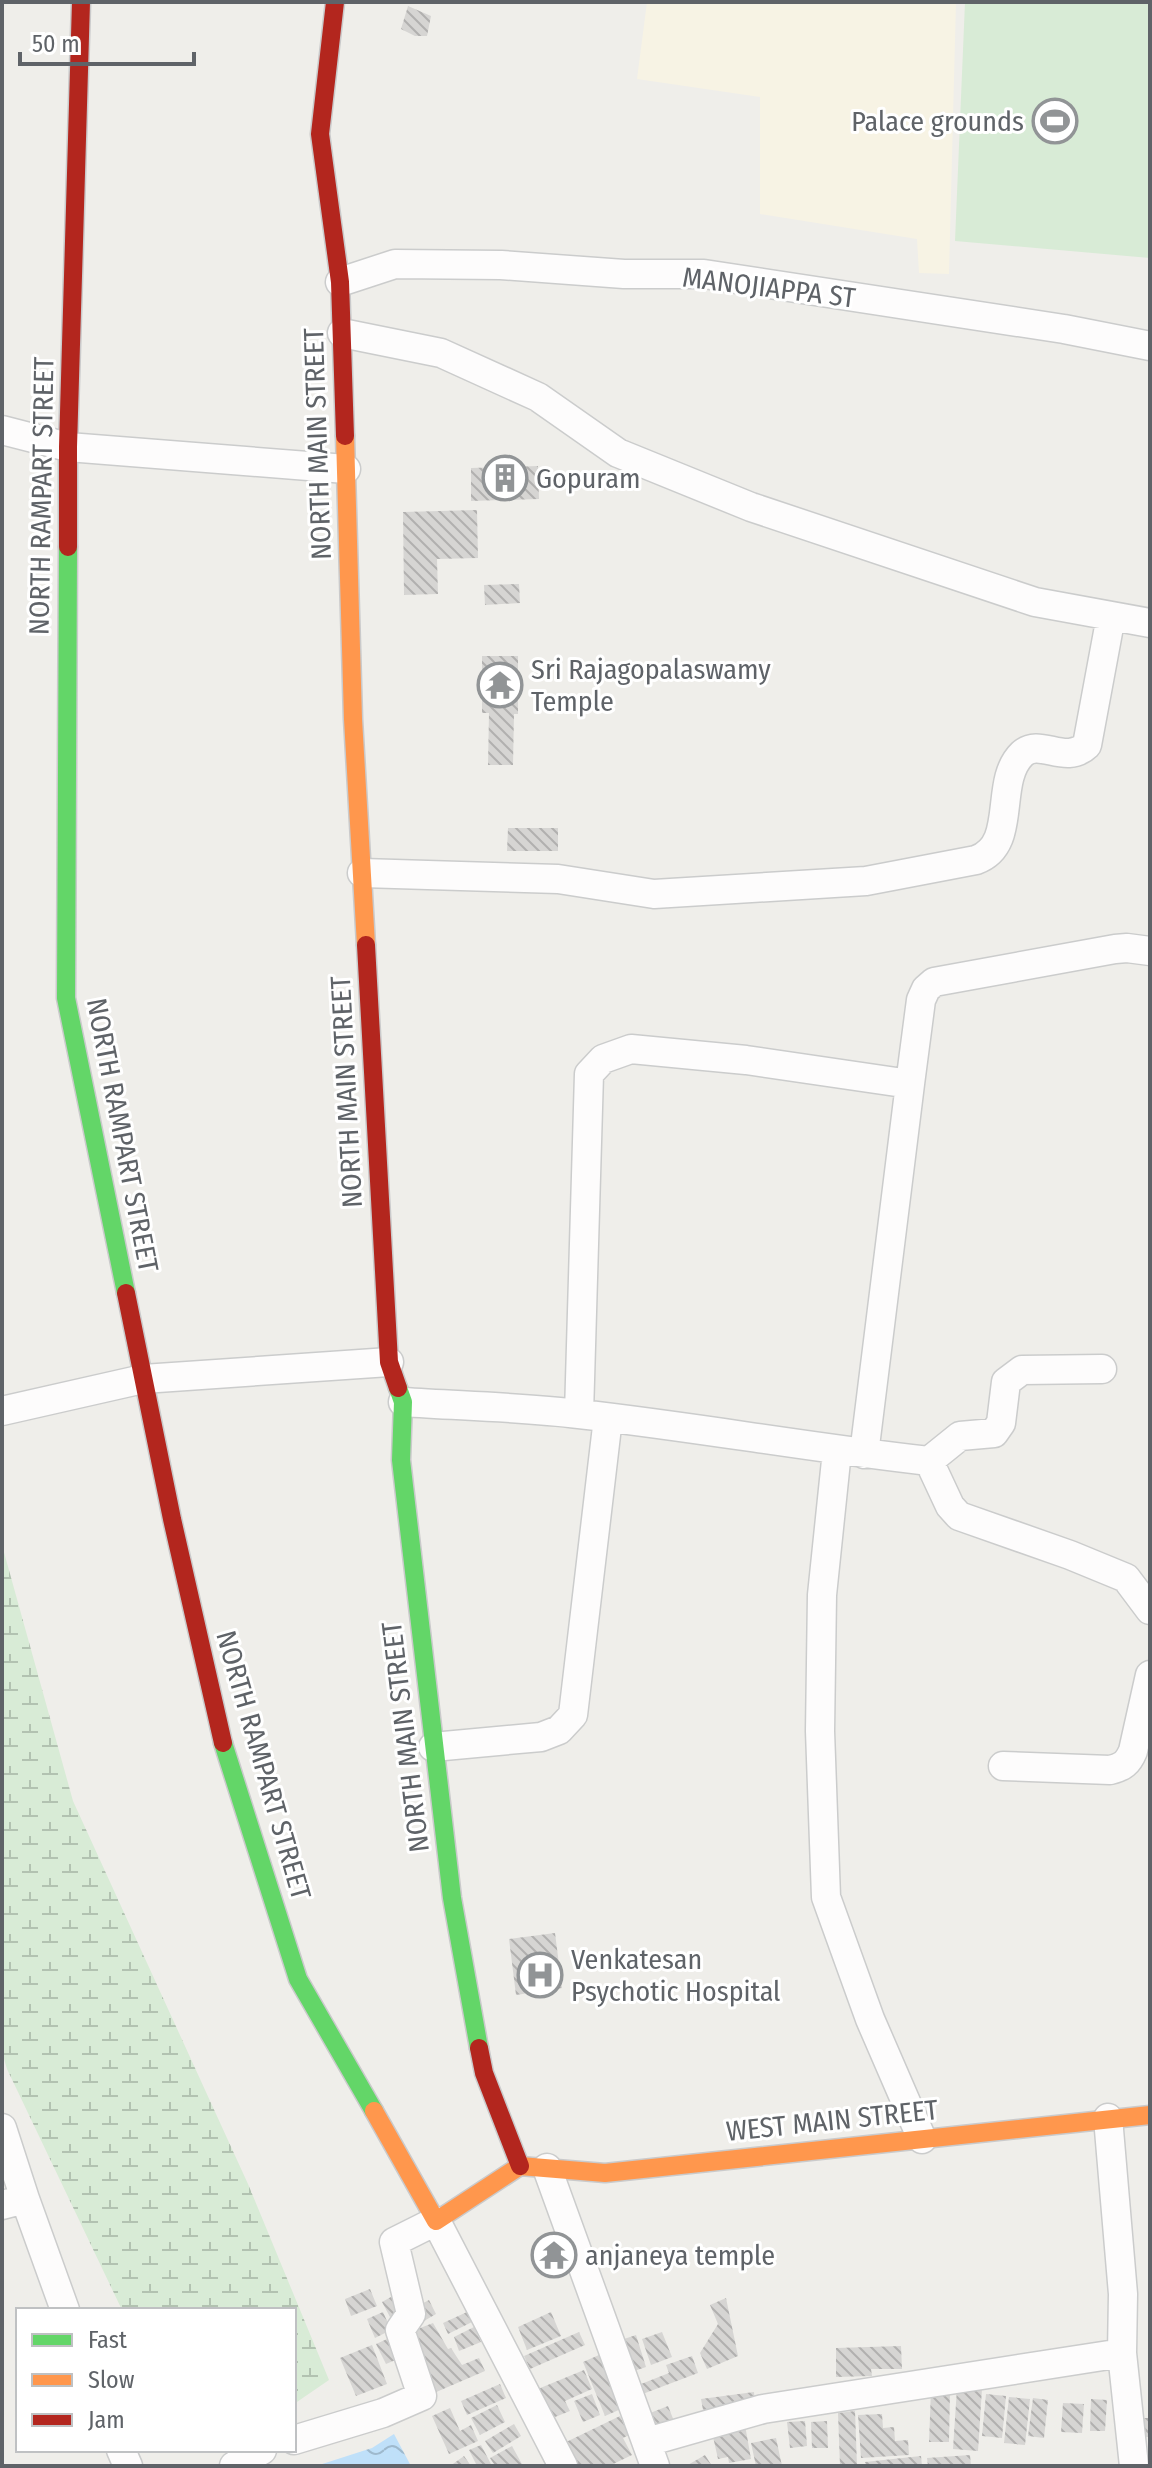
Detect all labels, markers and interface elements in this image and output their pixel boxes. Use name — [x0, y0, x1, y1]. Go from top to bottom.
scale bar — [20, 16, 194, 66]
text: 50 m — [32, 30, 80, 58]
sports icon: Palace grounds — [1031, 97, 1079, 145]
place label: Palace grounds — [851, 105, 1024, 138]
street label: MANOJIAPPA ST — [681, 261, 857, 314]
street label: NORTH MAIN STREET — [297, 327, 338, 561]
street label: NORTH RAMPART STREET — [23, 357, 60, 635]
building icon: Gopuram — [481, 454, 529, 502]
place label: Gopuram — [536, 462, 640, 495]
place label: Sri Rajagopalaswamy Temple — [531, 653, 771, 718]
temple icon: Sri Rajagopalaswamy Temple — [476, 661, 524, 709]
street label: NORTH MAIN STREET — [324, 975, 369, 1209]
street label: NORTH RAMPART STREET — [80, 995, 165, 1275]
street label: NORTH MAIN STREET — [375, 1620, 436, 1854]
street label: NORTH RAMPART STREET — [209, 1627, 318, 1903]
place label: Venkatesan Psychotic Hospital — [571, 1943, 780, 2008]
hospital icon: Venkatesan Psychotic Hospital — [516, 1951, 564, 1999]
street label: WEST MAIN STREET — [724, 2093, 940, 2148]
temple icon: anjaneya temple — [530, 2231, 578, 2279]
place label: anjaneya temple — [585, 2239, 775, 2272]
legend — [16, 2308, 296, 2452]
text: Fast — [88, 2326, 127, 2354]
text: Slow — [88, 2366, 135, 2394]
text: Jam — [88, 2406, 125, 2434]

